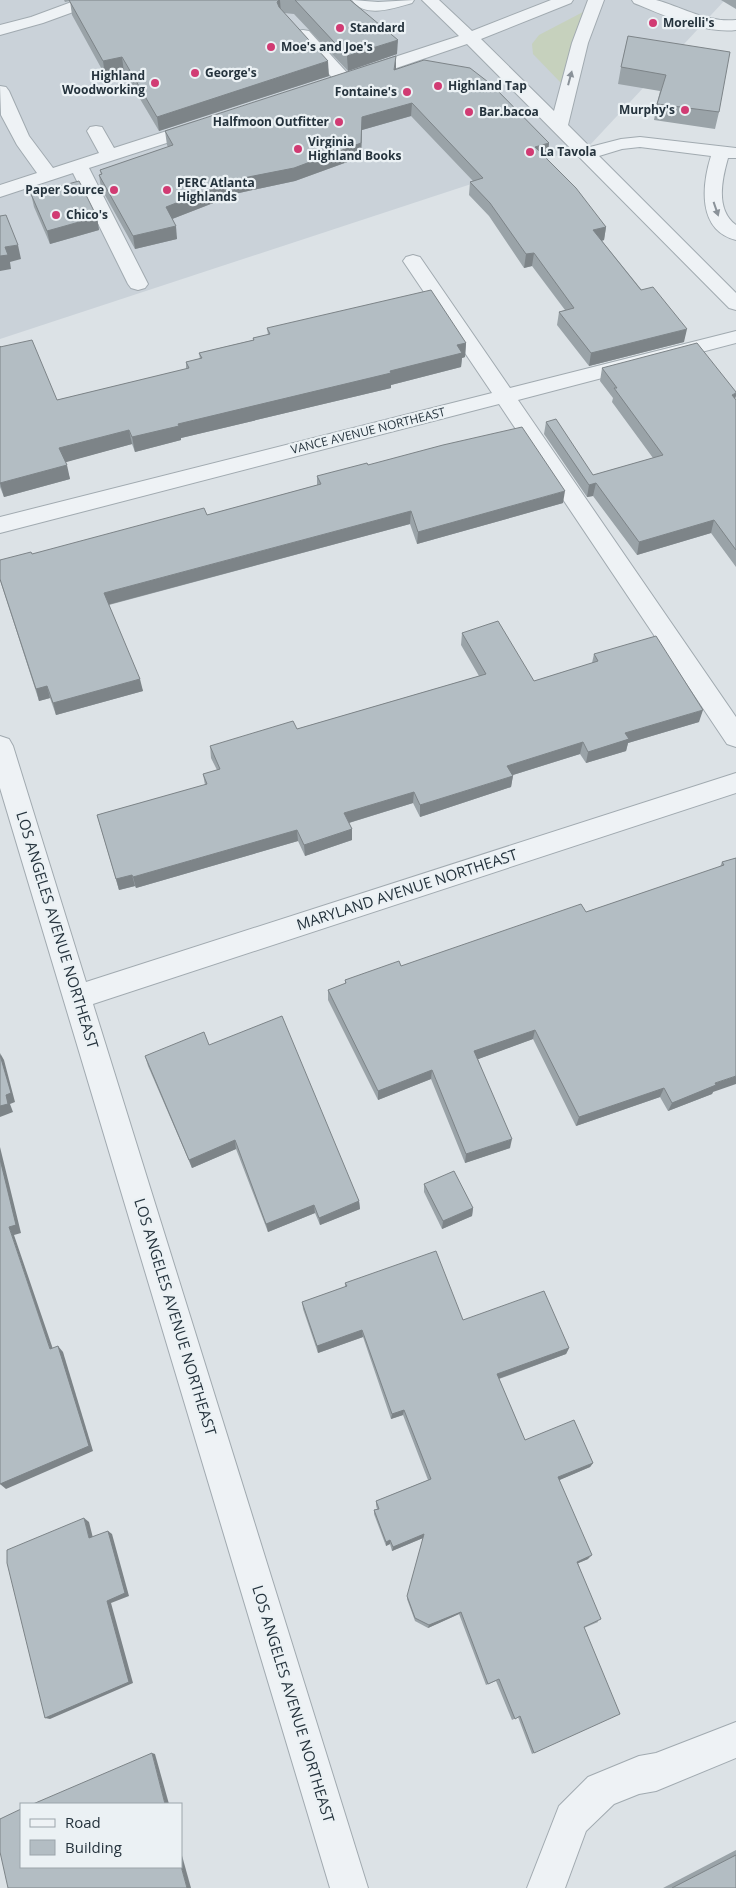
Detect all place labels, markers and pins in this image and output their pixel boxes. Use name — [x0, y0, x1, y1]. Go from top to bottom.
place label: Morelli's — [663, 14, 714, 31]
marker: Morelli's — [647, 17, 659, 29]
place label: Standard — [350, 19, 405, 36]
marker: Standard — [334, 22, 346, 34]
place label: Moe's and Joe's — [281, 38, 373, 55]
marker: Moe's and Joe's — [265, 41, 277, 53]
place label: George's — [205, 64, 257, 81]
place label: Highland Woodworking — [62, 67, 145, 98]
marker: George's — [189, 67, 201, 79]
marker: Highland Woodworking — [149, 77, 161, 89]
place label: Highland Tap — [448, 77, 527, 94]
marker: Highland Tap — [432, 80, 444, 92]
place label: Fontaine's — [335, 83, 397, 100]
marker: Fontaine's — [401, 86, 413, 98]
place label: Murphy's — [619, 101, 675, 118]
place label: Bar.bacoa — [479, 103, 539, 120]
marker: Murphy's — [679, 104, 691, 116]
marker: Bar.bacoa — [463, 106, 475, 118]
place label: Halfmoon Outfitter — [213, 113, 330, 130]
marker: Halfmoon Outfitter — [333, 116, 345, 128]
place label: Virginia Highland Books — [308, 133, 401, 164]
marker: Virginia Highland Books — [292, 143, 304, 155]
place label: La Tavola — [540, 143, 597, 160]
marker: La Tavola — [524, 146, 536, 158]
place label: PERC Atlanta Highlands — [177, 174, 255, 205]
place label: Paper Source — [25, 181, 104, 198]
marker: Paper Source — [108, 184, 120, 196]
marker: PERC Atlanta Highlands — [161, 184, 173, 196]
place label: Chico's — [66, 206, 108, 223]
marker: Chico's — [50, 209, 62, 221]

